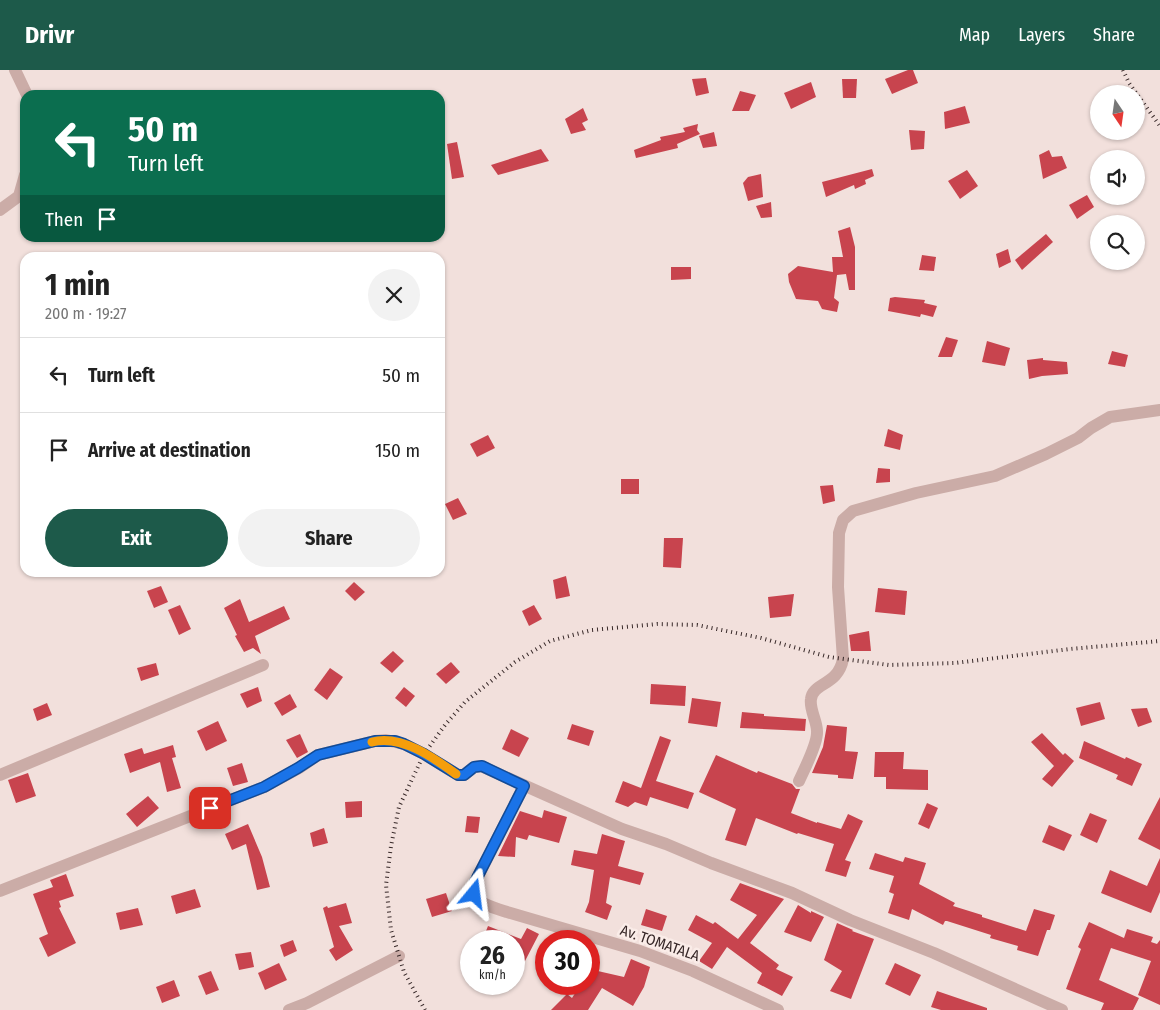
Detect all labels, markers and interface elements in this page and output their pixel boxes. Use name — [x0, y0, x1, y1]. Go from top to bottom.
text: Drivr — [25, 21, 74, 49]
text: Map — [959, 24, 990, 46]
text: Layers — [1018, 24, 1065, 46]
text: Share — [1093, 24, 1135, 46]
north arrow — [1090, 85, 1145, 140]
map controls — [1090, 85, 1145, 270]
text: 50 m — [128, 108, 198, 150]
icon: left — [45, 110, 110, 175]
text: Turn left — [128, 150, 204, 177]
button: sound — [1090, 150, 1145, 205]
icon: arrive — [93, 205, 121, 233]
text: Then — [45, 208, 83, 231]
button: search — [1090, 215, 1145, 270]
text: 1 min — [45, 267, 110, 303]
button: close — [368, 269, 420, 321]
text: 200 m · 19:27 — [45, 304, 127, 323]
icon: left — [45, 361, 73, 389]
text: Turn left — [88, 364, 155, 387]
text: 50 m — [382, 364, 420, 387]
icon: arrive — [45, 436, 73, 464]
text: Arrive at destination — [88, 439, 251, 462]
text: 150 m — [375, 439, 420, 462]
button: Exit — [45, 509, 228, 567]
button: Share — [238, 509, 420, 567]
pin — [189, 787, 231, 829]
icon: arrive — [196, 794, 224, 822]
position arrow — [447, 867, 499, 919]
street label: Av. TOMATALA — [618, 921, 702, 965]
speed limit sign: 30 — [535, 930, 600, 995]
text: 26 — [480, 941, 505, 971]
text: km/h — [479, 968, 506, 982]

